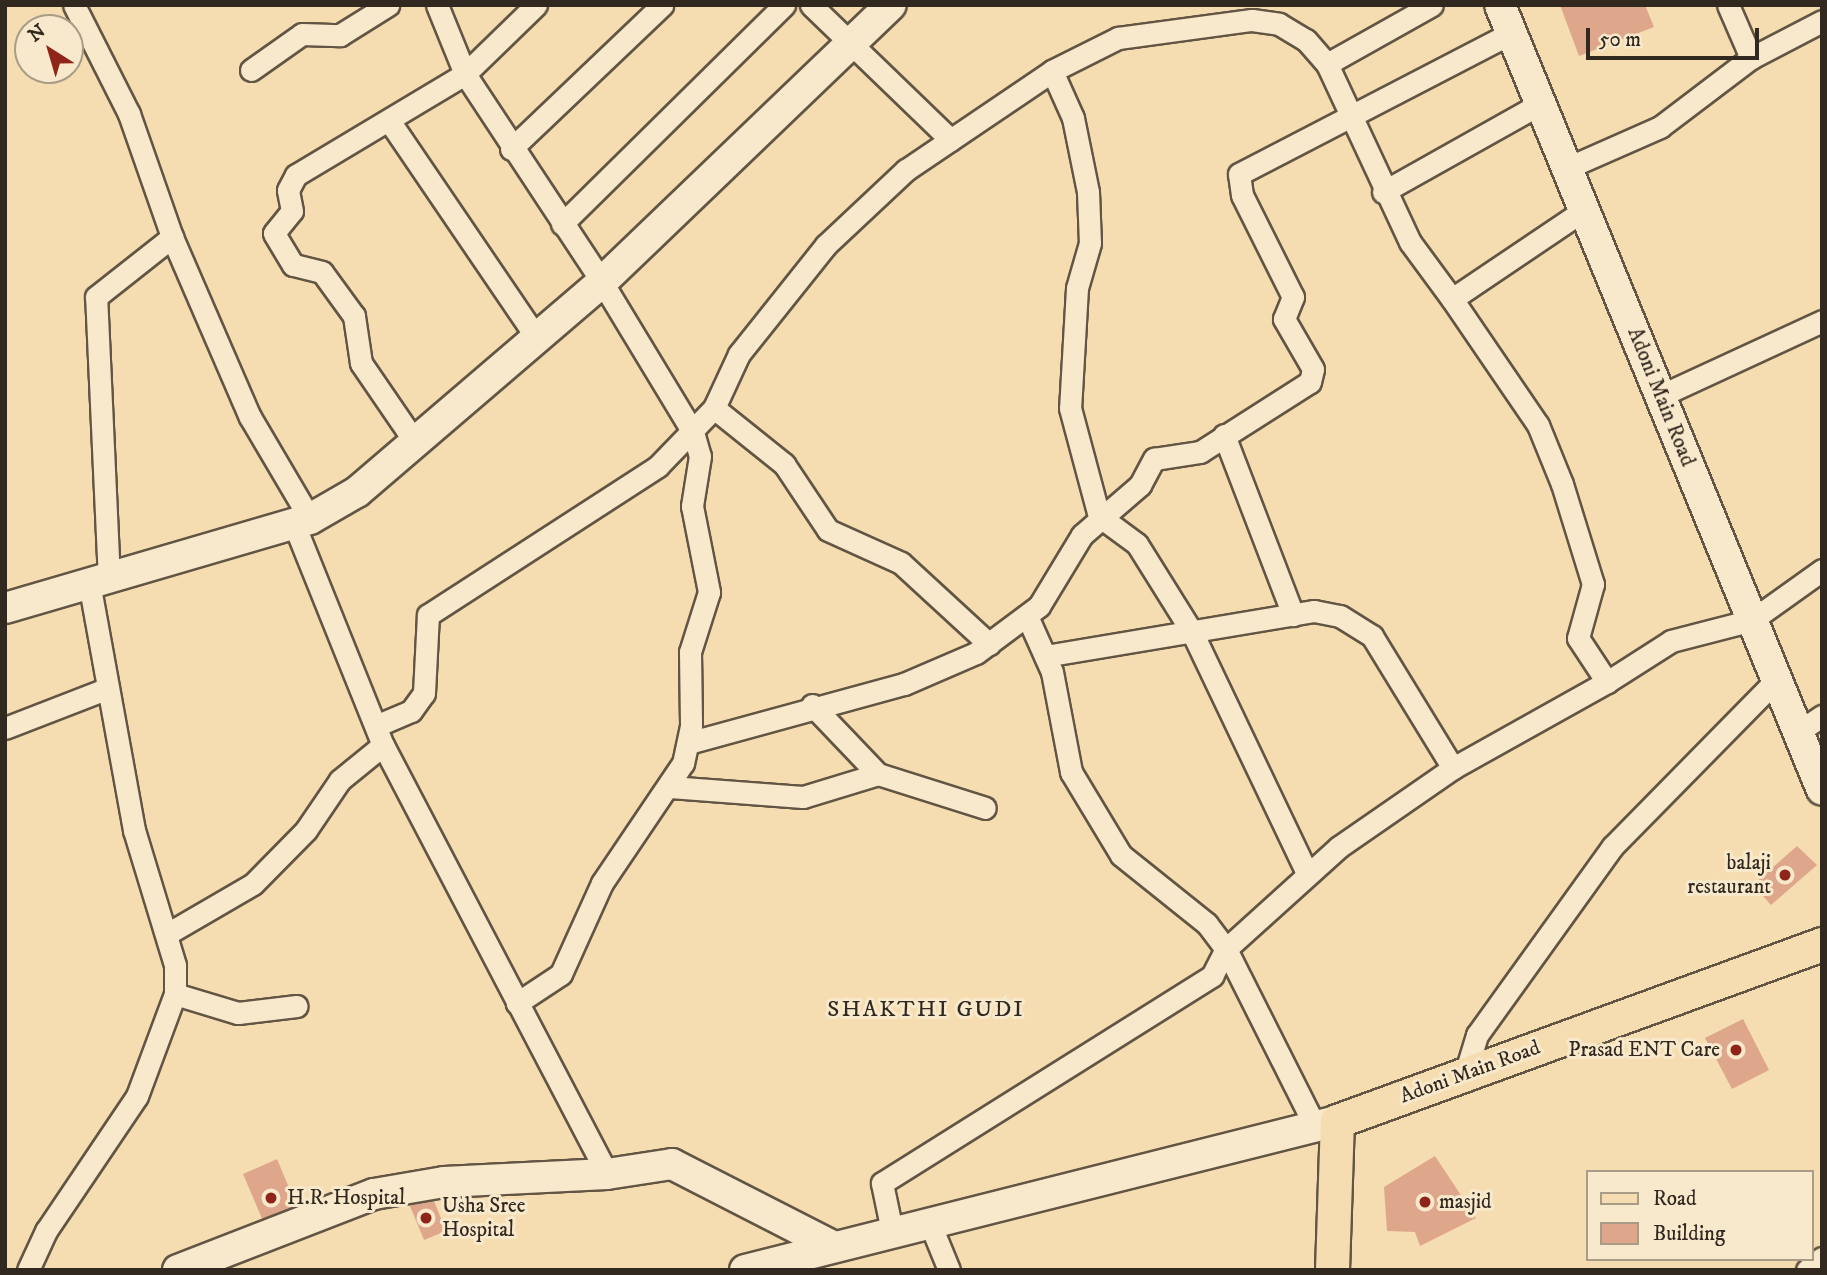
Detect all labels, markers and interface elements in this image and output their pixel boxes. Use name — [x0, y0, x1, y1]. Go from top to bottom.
north arrow — [14, 14, 84, 84]
scale bar — [1589, 14, 1762, 58]
text: N — [24, 20, 50, 47]
text: 50 m — [1599, 27, 1641, 53]
street label: Adoni Main Road — [1622, 324, 1700, 470]
place label: balaji restaurant — [1687, 850, 1771, 900]
marker: balaji restaurant — [1777, 867, 1793, 883]
district label: SHAKTHI GUDI — [829, 996, 1023, 1024]
street label: Adoni Main Road — [1396, 1035, 1544, 1109]
place label: Prasad ENT Care — [1568, 1037, 1720, 1063]
marker: Prasad ENT Care — [1726, 1040, 1746, 1060]
legend — [1586, 1170, 1813, 1261]
place label: H.R. Hospital — [287, 1185, 405, 1211]
text: Road — [1653, 1186, 1697, 1212]
marker: H.R. Hospital — [261, 1188, 281, 1208]
place label: masjid — [1439, 1189, 1492, 1215]
place label: Usha Sree Hospital — [442, 1193, 525, 1243]
marker: masjid — [1417, 1194, 1433, 1210]
marker: Usha Sree Hospital — [416, 1208, 436, 1228]
text: Building — [1653, 1221, 1725, 1247]

